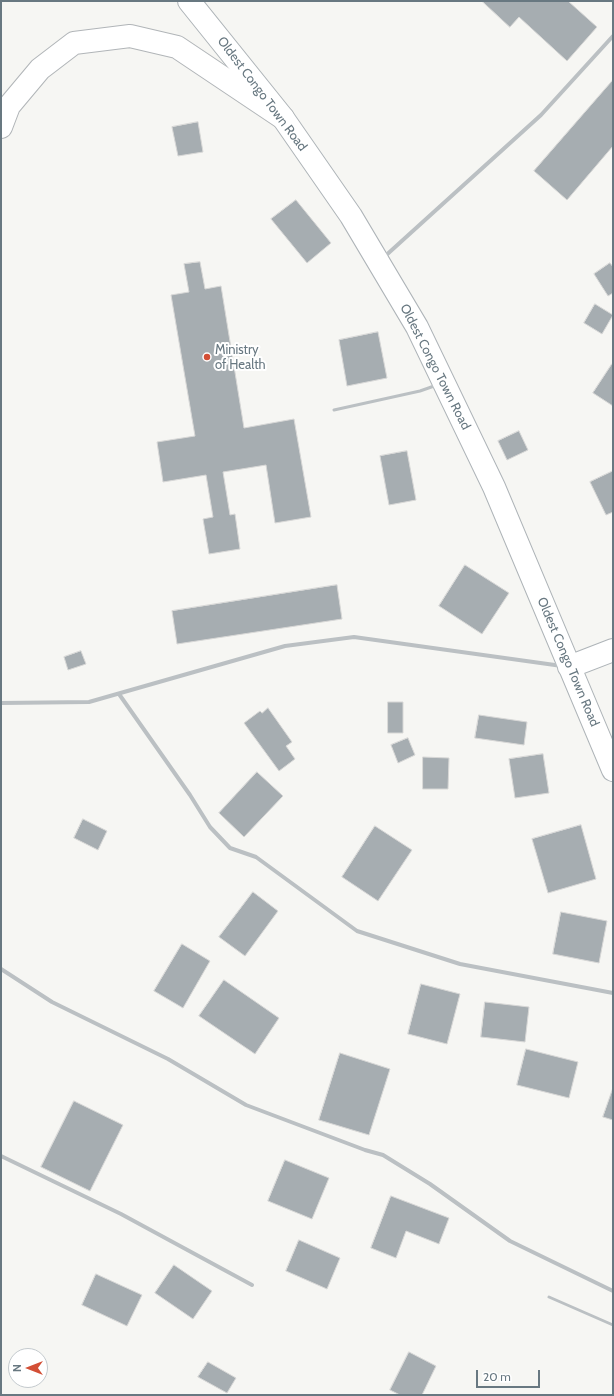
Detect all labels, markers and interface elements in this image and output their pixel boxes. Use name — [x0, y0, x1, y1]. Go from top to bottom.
street label: Oldest Congo Town Road — [214, 34, 310, 154]
street label: Oldest Congo Town Road — [396, 301, 474, 433]
place label: Ministry of Health — [215, 342, 266, 373]
marker: Ministry of Health — [202, 352, 212, 362]
street label: Oldest Congo Town Road — [534, 595, 602, 729]
north arrow — [8, 1348, 48, 1388]
scale bar — [478, 1362, 542, 1388]
text: N — [10, 1364, 24, 1372]
text: 20 m — [483, 1369, 511, 1384]

